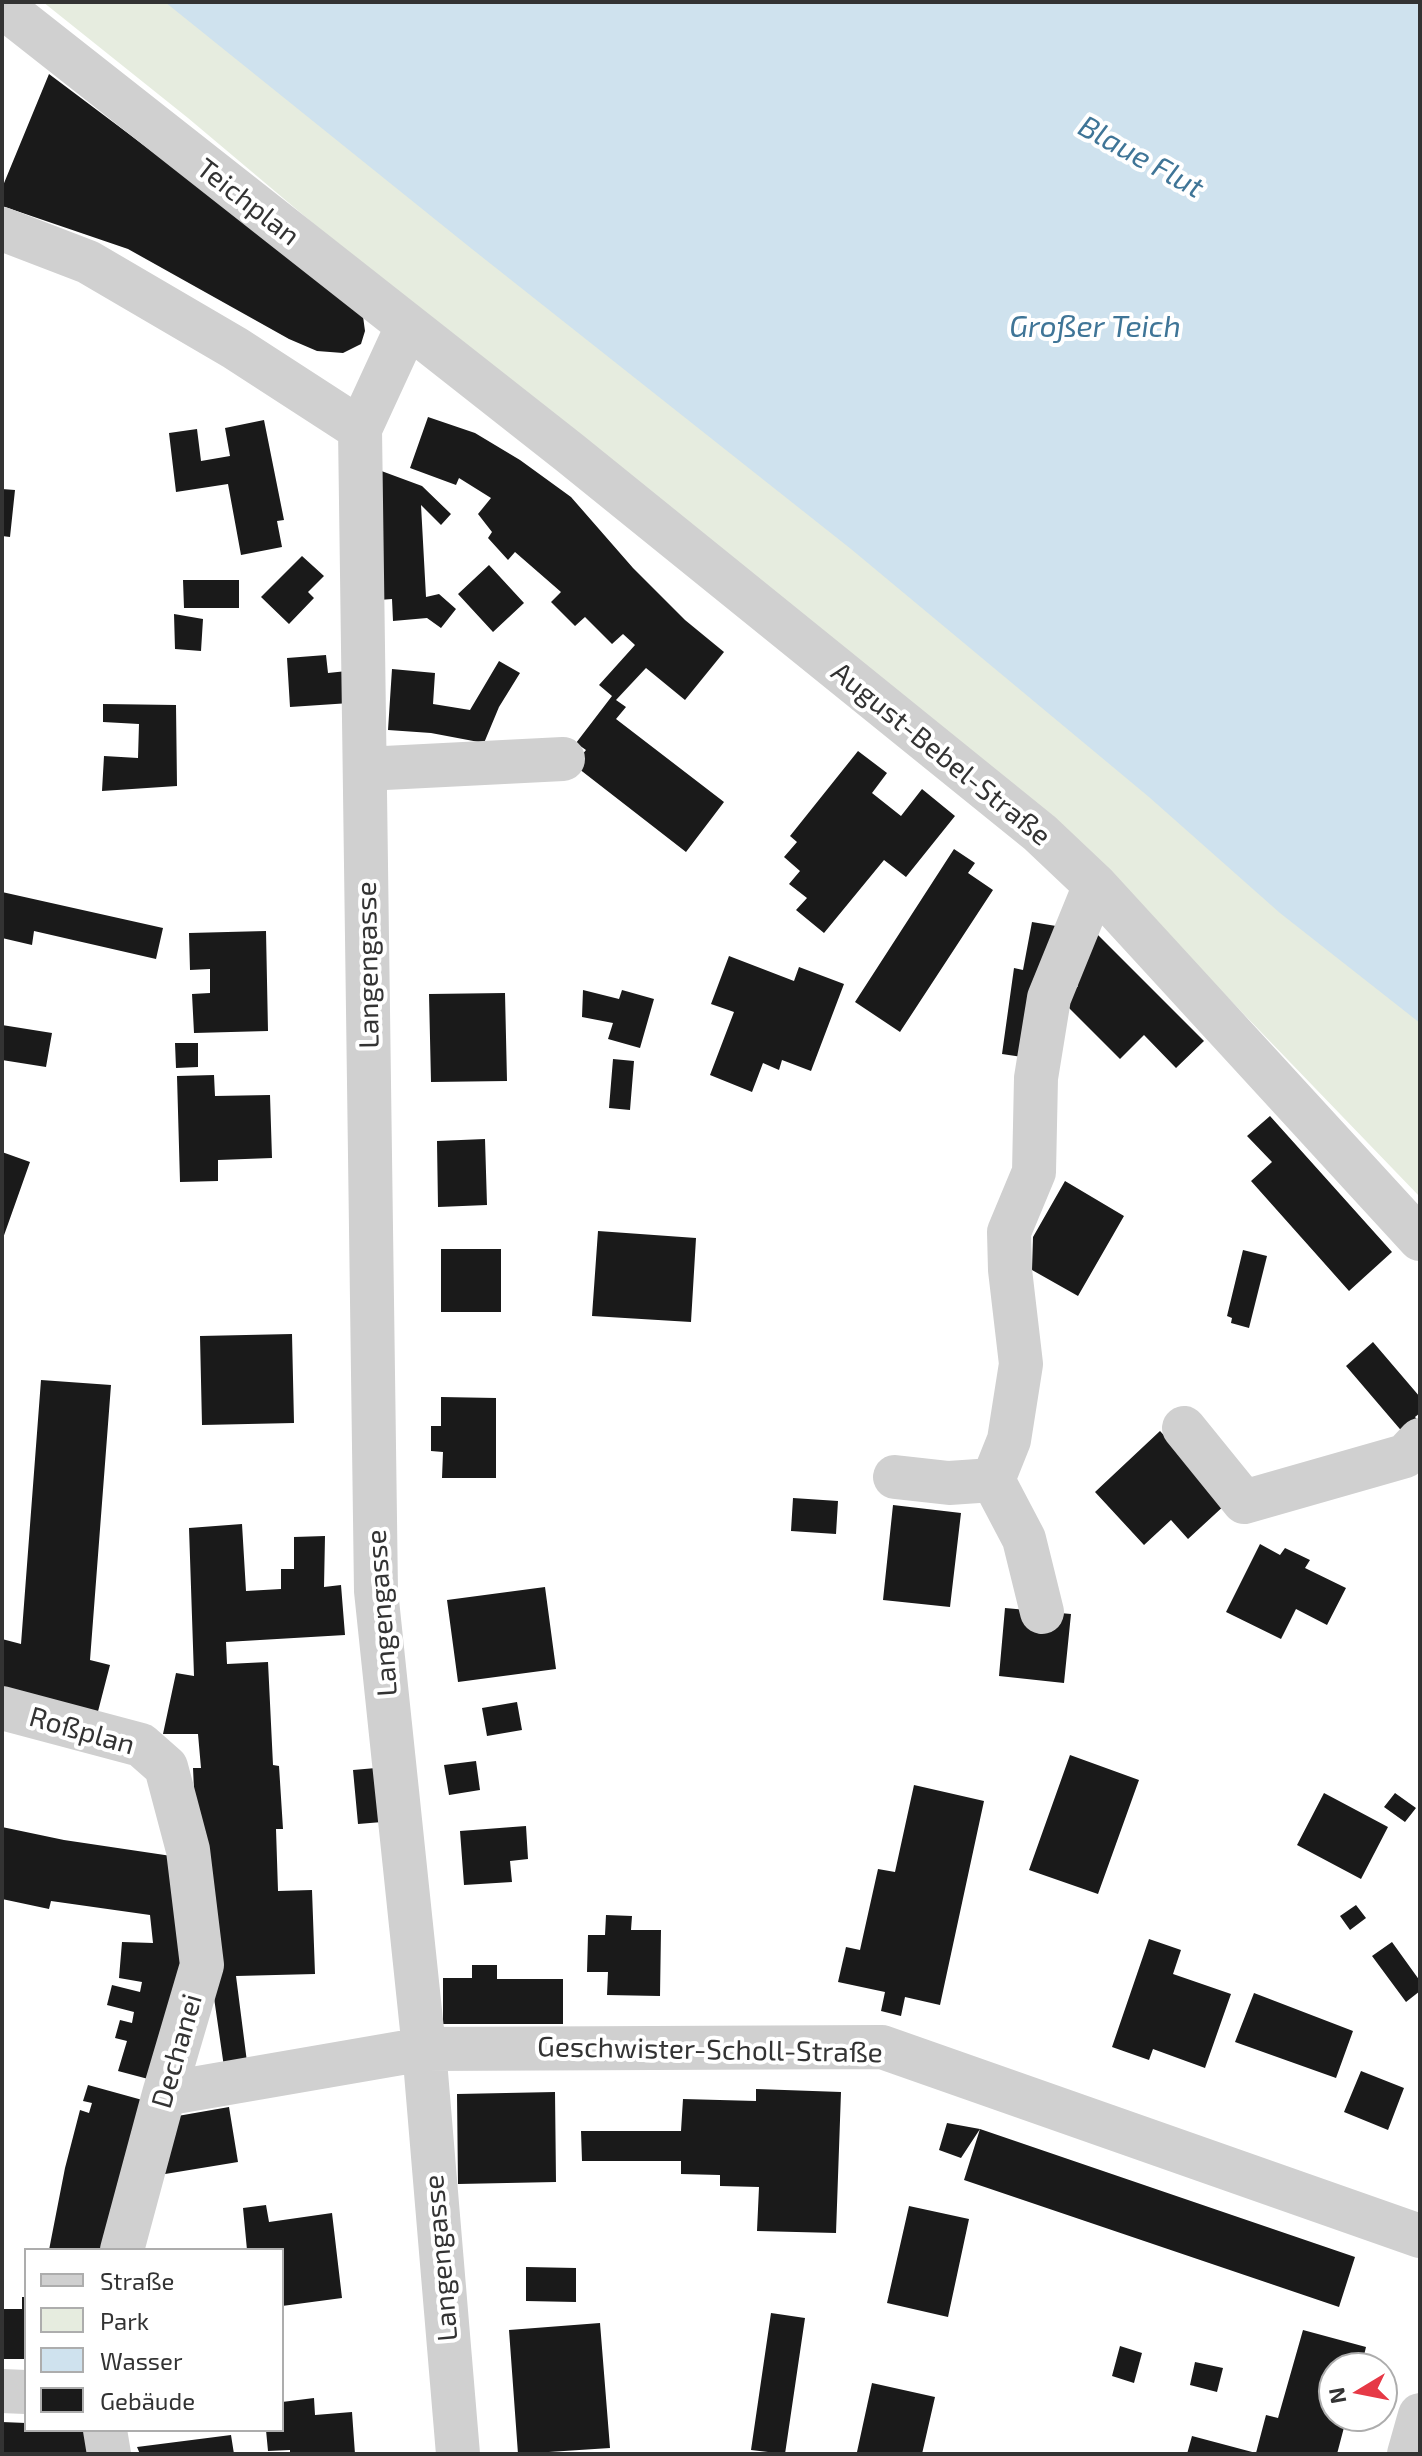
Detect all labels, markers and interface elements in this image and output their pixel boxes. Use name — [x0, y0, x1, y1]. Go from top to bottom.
water label: Blaue Flut — [1072, 108, 1210, 206]
street label: Teichplan — [190, 151, 306, 253]
water label: Großer Teich — [1009, 309, 1181, 345]
street label: August-Bebel-Straße — [825, 655, 1057, 853]
street label: Langengasse — [350, 881, 386, 1049]
street label: Langengasse — [359, 1528, 405, 1698]
street label: Roßplan — [25, 1700, 139, 1762]
street label: Dechanei — [145, 1990, 209, 2112]
street label: Geschwister-Scholl-Straße — [537, 2030, 883, 2070]
street label: Langengasse — [417, 2173, 465, 2343]
legend — [24, 2248, 284, 2432]
text: Straße — [100, 2266, 174, 2295]
text: Park — [100, 2306, 149, 2335]
text: Wasser — [100, 2346, 183, 2375]
north arrow — [1318, 2352, 1398, 2432]
text: Gebäude — [100, 2386, 195, 2415]
text: N — [1322, 2386, 1351, 2406]

